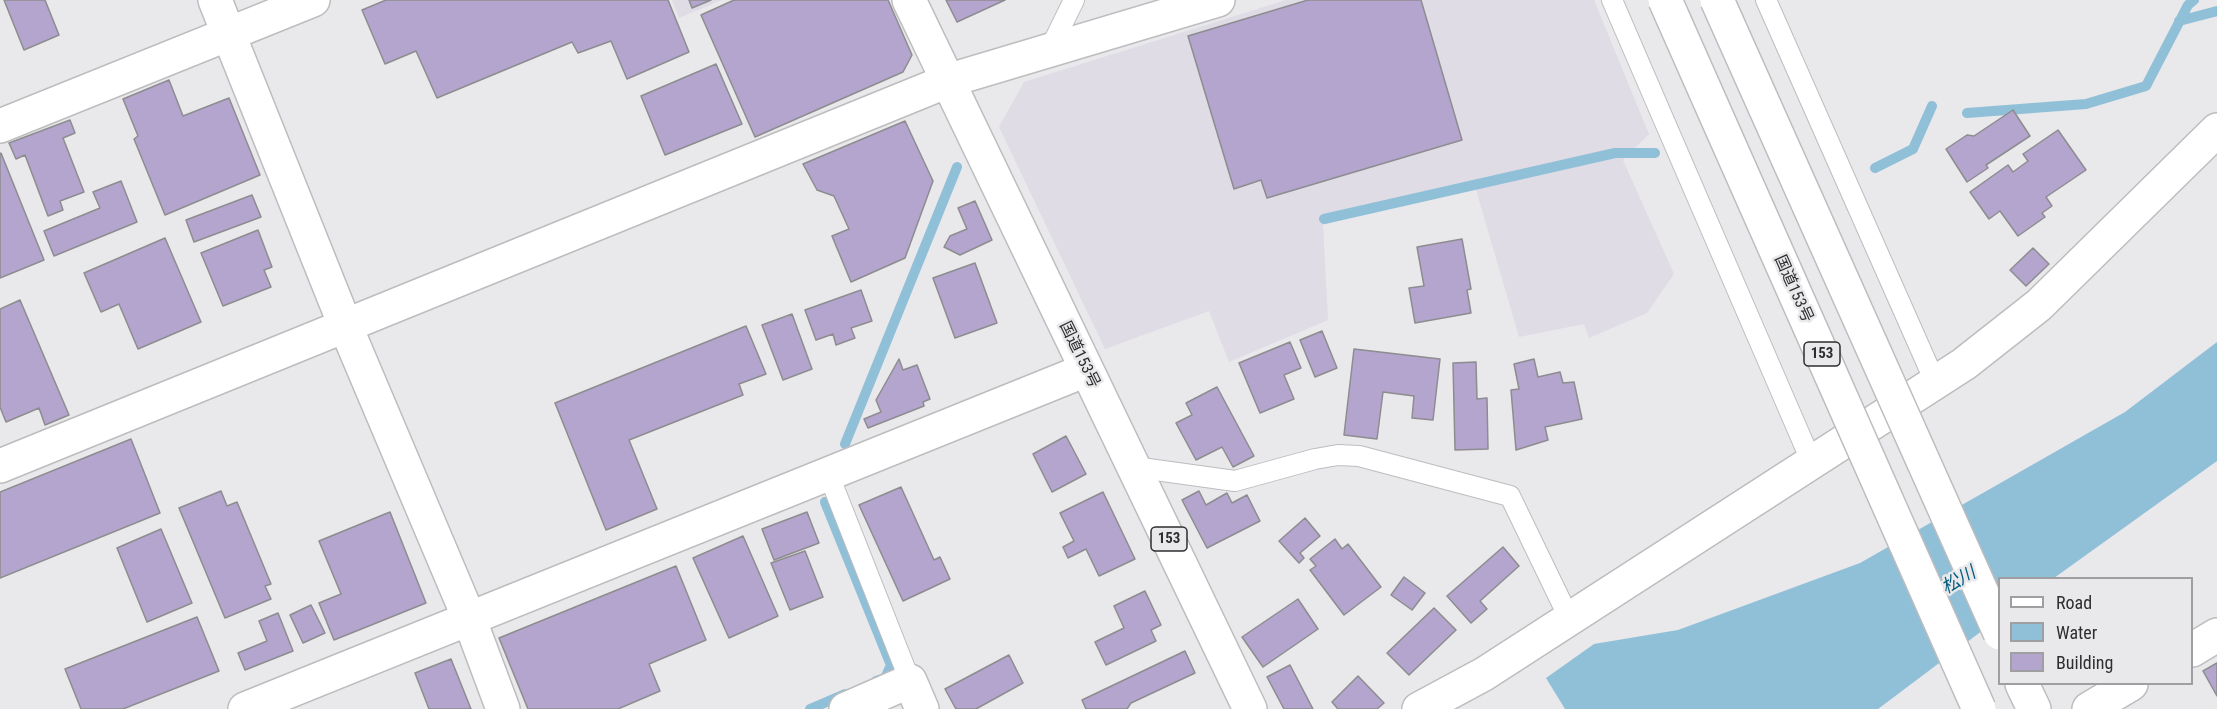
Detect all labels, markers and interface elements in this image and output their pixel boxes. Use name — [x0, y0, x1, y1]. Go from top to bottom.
street label: 国道153号 — [1770, 252, 1816, 326]
street label: 国道153号 — [1055, 319, 1103, 391]
road number: 153 — [1804, 342, 1840, 366]
road number: 153 — [1151, 527, 1187, 551]
water label: 松川 — [1938, 563, 1980, 599]
legend — [1998, 577, 2193, 685]
text: Road — [2056, 592, 2092, 613]
text: Water — [2056, 622, 2097, 643]
text: Building — [2056, 652, 2113, 673]

